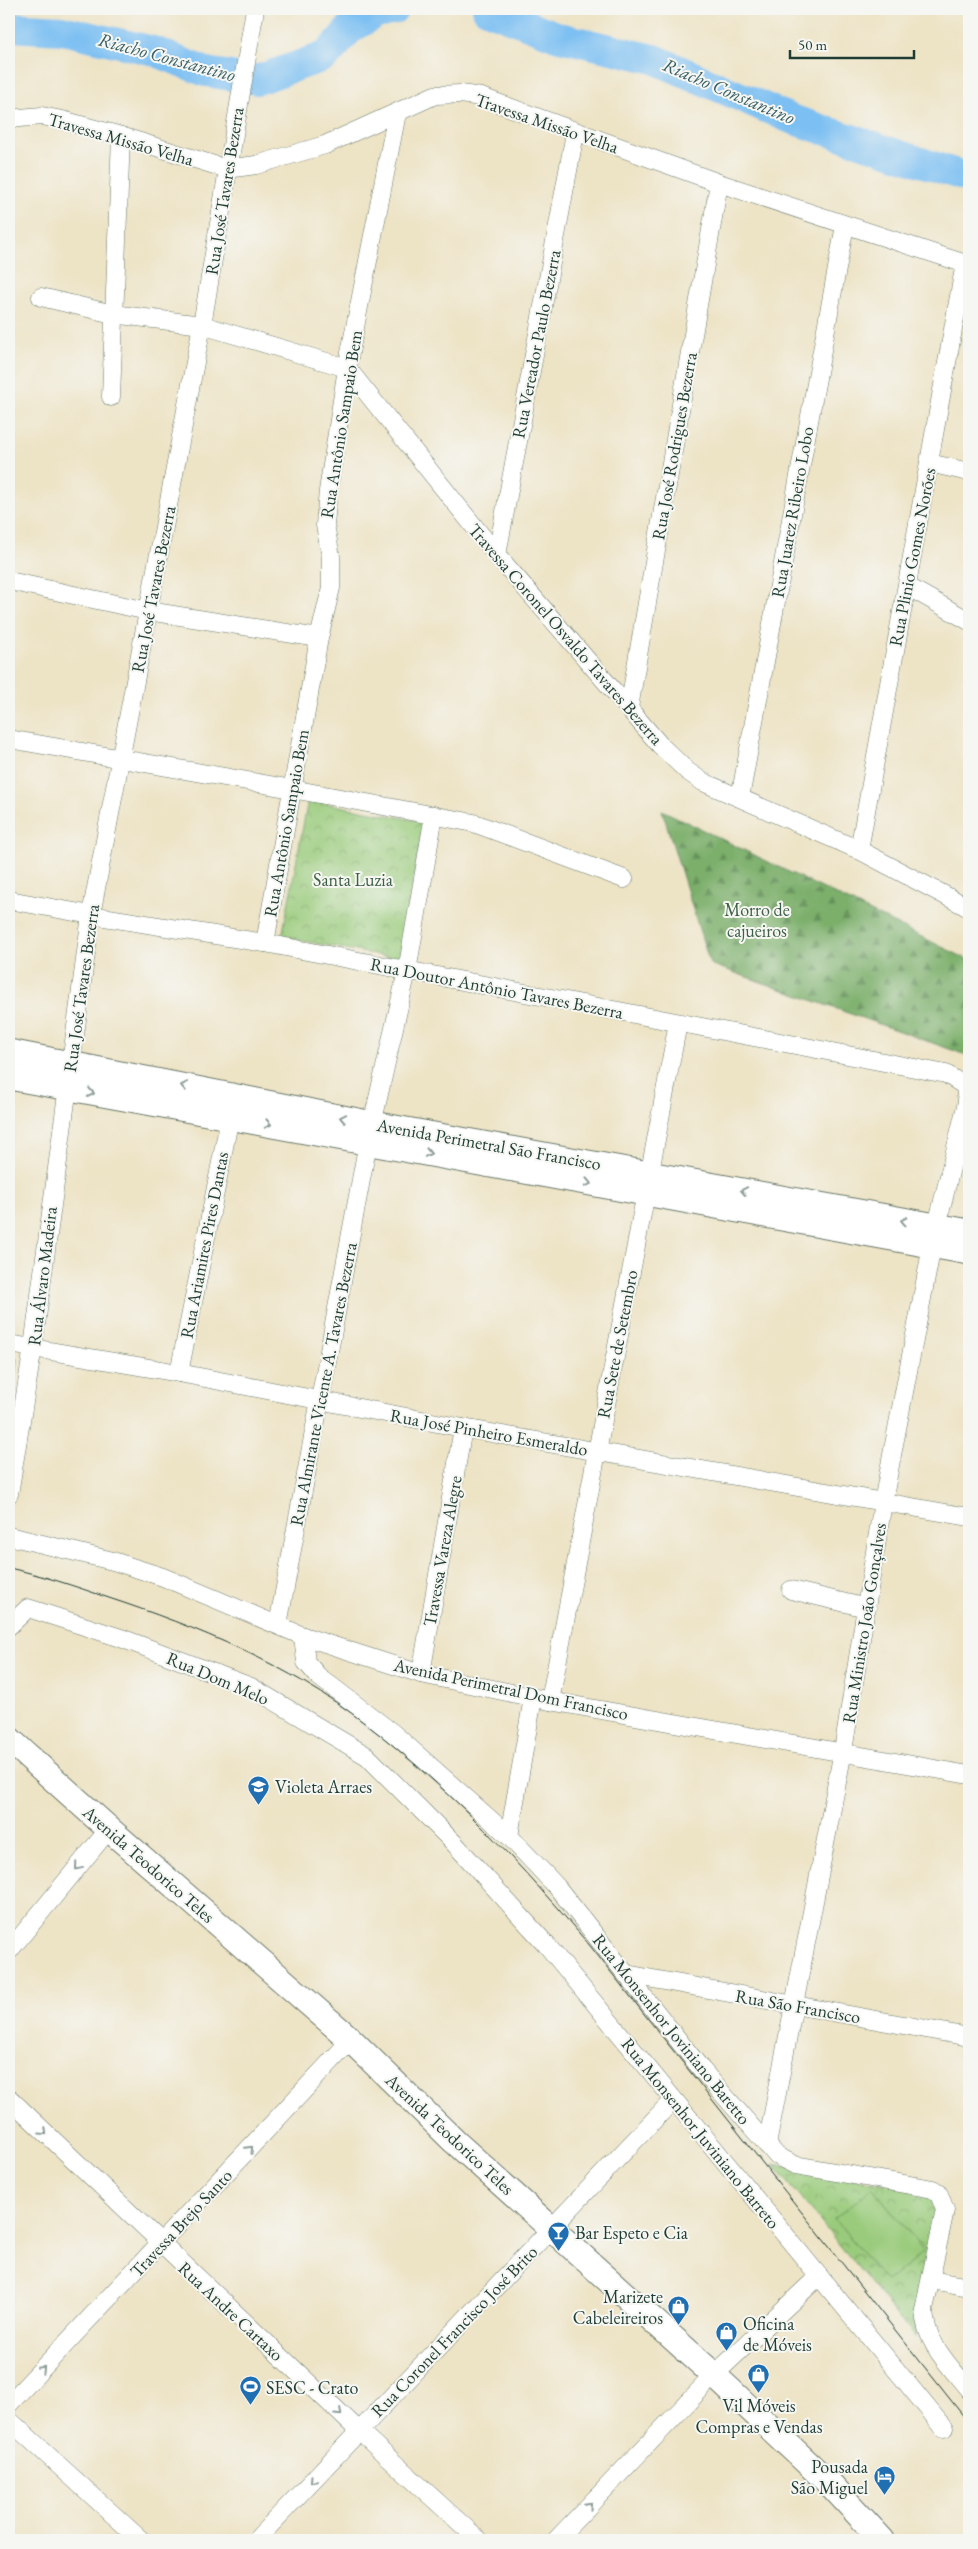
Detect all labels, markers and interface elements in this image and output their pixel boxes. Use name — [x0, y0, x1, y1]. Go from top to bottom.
water label: Riacho Constantino — [96, 27, 238, 87]
scale bar — [790, 28, 914, 60]
text: 50 m — [798, 35, 827, 54]
water label: Riacho Constantino — [659, 52, 799, 130]
street label: Travessa Missão Velha — [472, 88, 622, 159]
street label: Rua José Tavares Bezerra — [199, 105, 249, 276]
street label: Travessa Missão Velha — [46, 107, 197, 171]
street label: Rua Vereador Paulo Bezerra — [506, 247, 566, 440]
street label: Rua Antônio Sampaio Bem — [315, 328, 367, 520]
street label: Rua José Rodrigues Bezerra — [646, 350, 702, 542]
street label: Rua Juarez Ribeiro Lobo — [766, 425, 818, 599]
street label: Rua Plinio Gomes Norões — [883, 466, 941, 648]
street label: Rua José Tavares Bezerra — [126, 503, 181, 674]
street label: Travessa Coronel Osvaldo Tavares Bezerra — [463, 518, 669, 750]
street label: Rua Antônio Sampaio Bem — [258, 727, 314, 919]
park label: Santa Luzia — [313, 868, 394, 891]
park label: Morro de cajueiros — [724, 898, 790, 942]
street label: Rua José Tavares Bezerra — [58, 902, 104, 1073]
street label: Rua Doutor Antônio Tavares Bezerra — [369, 952, 626, 1024]
one-way arrow — [180, 1082, 188, 1092]
one-way arrow — [87, 1087, 95, 1097]
one-way arrow — [339, 1113, 348, 1124]
street label: Avenida Perimetral São Francisco — [374, 1113, 603, 1175]
one-way arrow — [264, 1119, 273, 1129]
one-way arrow — [424, 1147, 433, 1158]
street label: Rua Ariamires Pires Dantas — [175, 1150, 233, 1340]
one-way arrow — [583, 1177, 592, 1187]
one-way arrow — [740, 1186, 749, 1196]
street label: Rua Álvaro Madeira — [22, 1204, 62, 1347]
one-way arrow — [900, 1216, 908, 1226]
street label: Rua Almirante Vicente A. Tavares Bezerra — [284, 1240, 362, 1528]
street label: Rua Sete de Setembro — [591, 1268, 643, 1420]
street label: Rua José Pinheiro Esmeraldo — [388, 1403, 590, 1461]
street label: Travessa Vareza Alegre — [417, 1474, 467, 1628]
street label: Rua Ministro João Gonçalves — [837, 1521, 891, 1725]
street label: Rua Dom Melo — [163, 1646, 273, 1710]
street label: Avenida Perimetral Dom Francisco — [391, 1653, 630, 1725]
school or university icon: Violeta Arraes — [247, 1774, 271, 1805]
place label: Violeta Arraes — [275, 1775, 372, 1798]
street label: Avenida Teodorico Teles — [77, 1800, 220, 1928]
one-way arrow — [75, 1861, 83, 1870]
street label: Rua Monsenhor Joviniano Baretto — [588, 1929, 756, 2129]
street label: Rua São Francisco — [734, 1984, 862, 2028]
street label: Rua Monsenhor Juviniano Barreto — [617, 2033, 785, 2234]
street label: Avenida Teodorico Teles — [380, 2068, 519, 2200]
one-way arrow — [38, 2126, 47, 2135]
one-way arrow — [244, 2145, 253, 2154]
street label: Travessa Brejo Santo — [125, 2164, 237, 2282]
bar icon: Bar Espeto e Cia — [547, 2220, 571, 2251]
place label: Bar Espeto e Cia — [575, 2221, 689, 2244]
street label: Rua Coronel Francisco José Brito — [366, 2240, 542, 2422]
street label: Rua Andre Cartaxo — [173, 2256, 289, 2366]
place label: Marizete Cabeleireiros — [573, 2285, 663, 2329]
shop icon: Marizete Cabeleireiros — [667, 2294, 691, 2325]
place label: Oficina de Móveis — [743, 2312, 812, 2356]
shop icon: Oficina de Móveis — [715, 2321, 739, 2352]
shop icon: Vil Móveis Compras e Vendas — [747, 2363, 771, 2394]
one-way arrow — [36, 2365, 45, 2374]
sports icon: SESC - Crato — [238, 2375, 262, 2406]
place label: SESC - Crato — [266, 2376, 358, 2399]
place label: Vil Móveis Compras e Vendas — [695, 2394, 823, 2438]
one-way arrow — [333, 2407, 342, 2416]
place label: Pousada São Miguel — [791, 2455, 869, 2499]
hotel icon: Pousada São Miguel — [872, 2464, 896, 2495]
one-way arrow — [310, 2474, 319, 2483]
one-way arrow — [583, 2502, 592, 2511]

